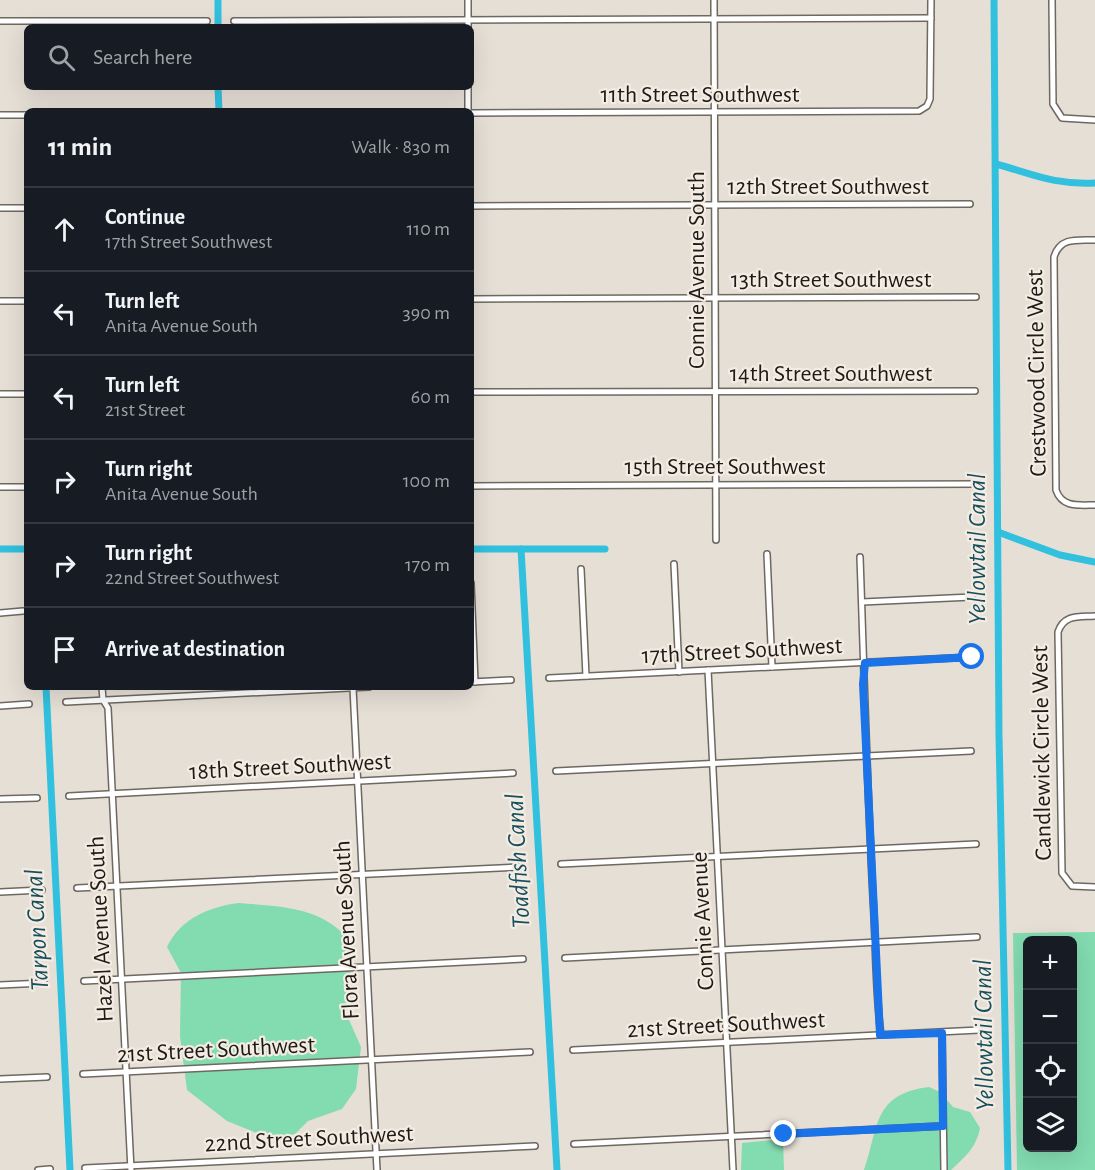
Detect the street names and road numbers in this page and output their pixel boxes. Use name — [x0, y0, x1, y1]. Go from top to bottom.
street label: 11th Street Southwest — [600, 83, 800, 107]
street label: Connie Avenue South — [685, 171, 709, 369]
street label: 12th Street Southwest — [727, 175, 929, 199]
street label: 13th Street Southwest — [731, 268, 932, 292]
street label: Crestwood Circle West — [1023, 269, 1051, 477]
street label: 14th Street Southwest — [730, 362, 933, 386]
street label: 15th Street Southwest — [625, 455, 826, 479]
street label: 17th Street Southwest — [641, 634, 843, 668]
street label: Candlewick Circle West — [1028, 645, 1056, 861]
street label: 18th Street Southwest — [188, 750, 392, 784]
street label: Hazel Avenue South — [84, 835, 118, 1023]
street label: Flora Avenue South — [330, 840, 364, 1020]
street label: Connie Avenue — [687, 851, 719, 991]
street label: 21st Street Southwest — [626, 1008, 826, 1042]
street label: 21st Street Southwest — [116, 1033, 316, 1067]
street label: 22nd Street Southwest — [204, 1122, 414, 1156]

